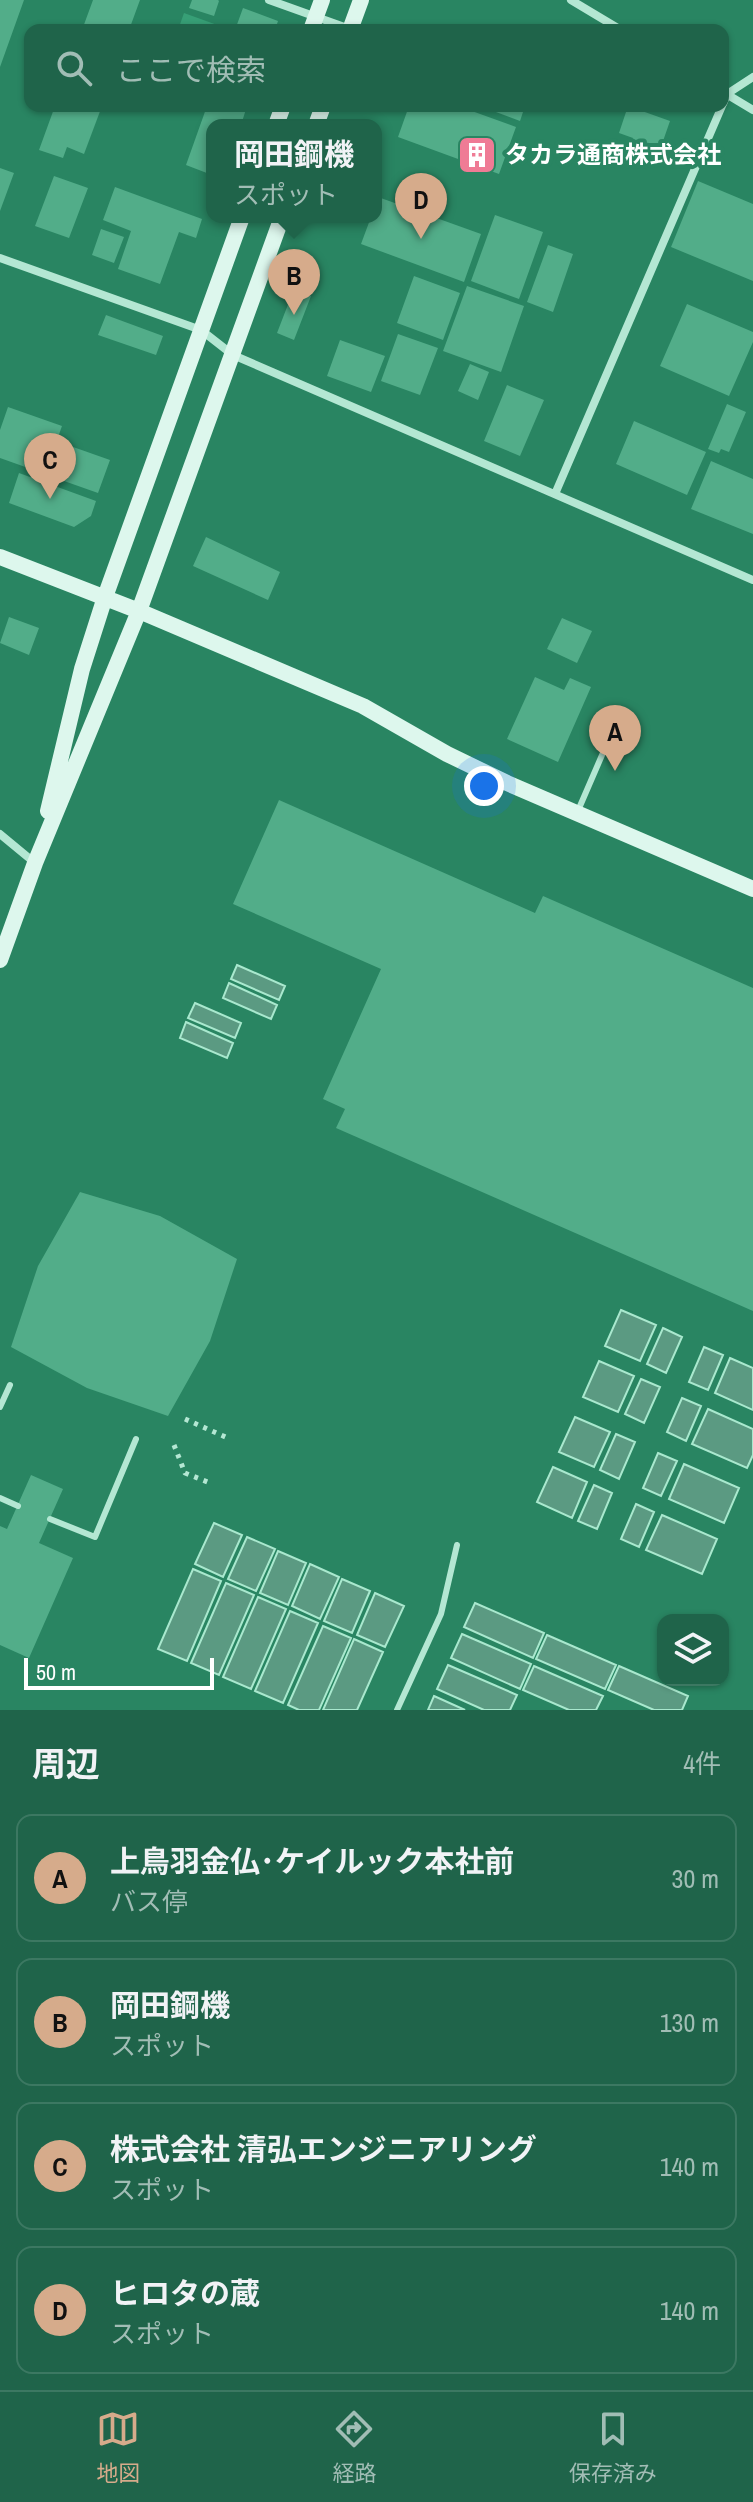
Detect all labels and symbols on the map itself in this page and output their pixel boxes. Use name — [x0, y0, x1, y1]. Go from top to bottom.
building icon: タカラ通商株式会社 — [456, 134, 498, 176]
place label: タカラ通商株式会社 — [505, 138, 721, 170]
pin: D — [395, 173, 447, 239]
pin: B — [268, 249, 320, 315]
pin: C — [24, 433, 76, 499]
pin: A — [589, 705, 641, 771]
your location — [464, 766, 504, 806]
scale bar — [24, 1654, 214, 1690]

